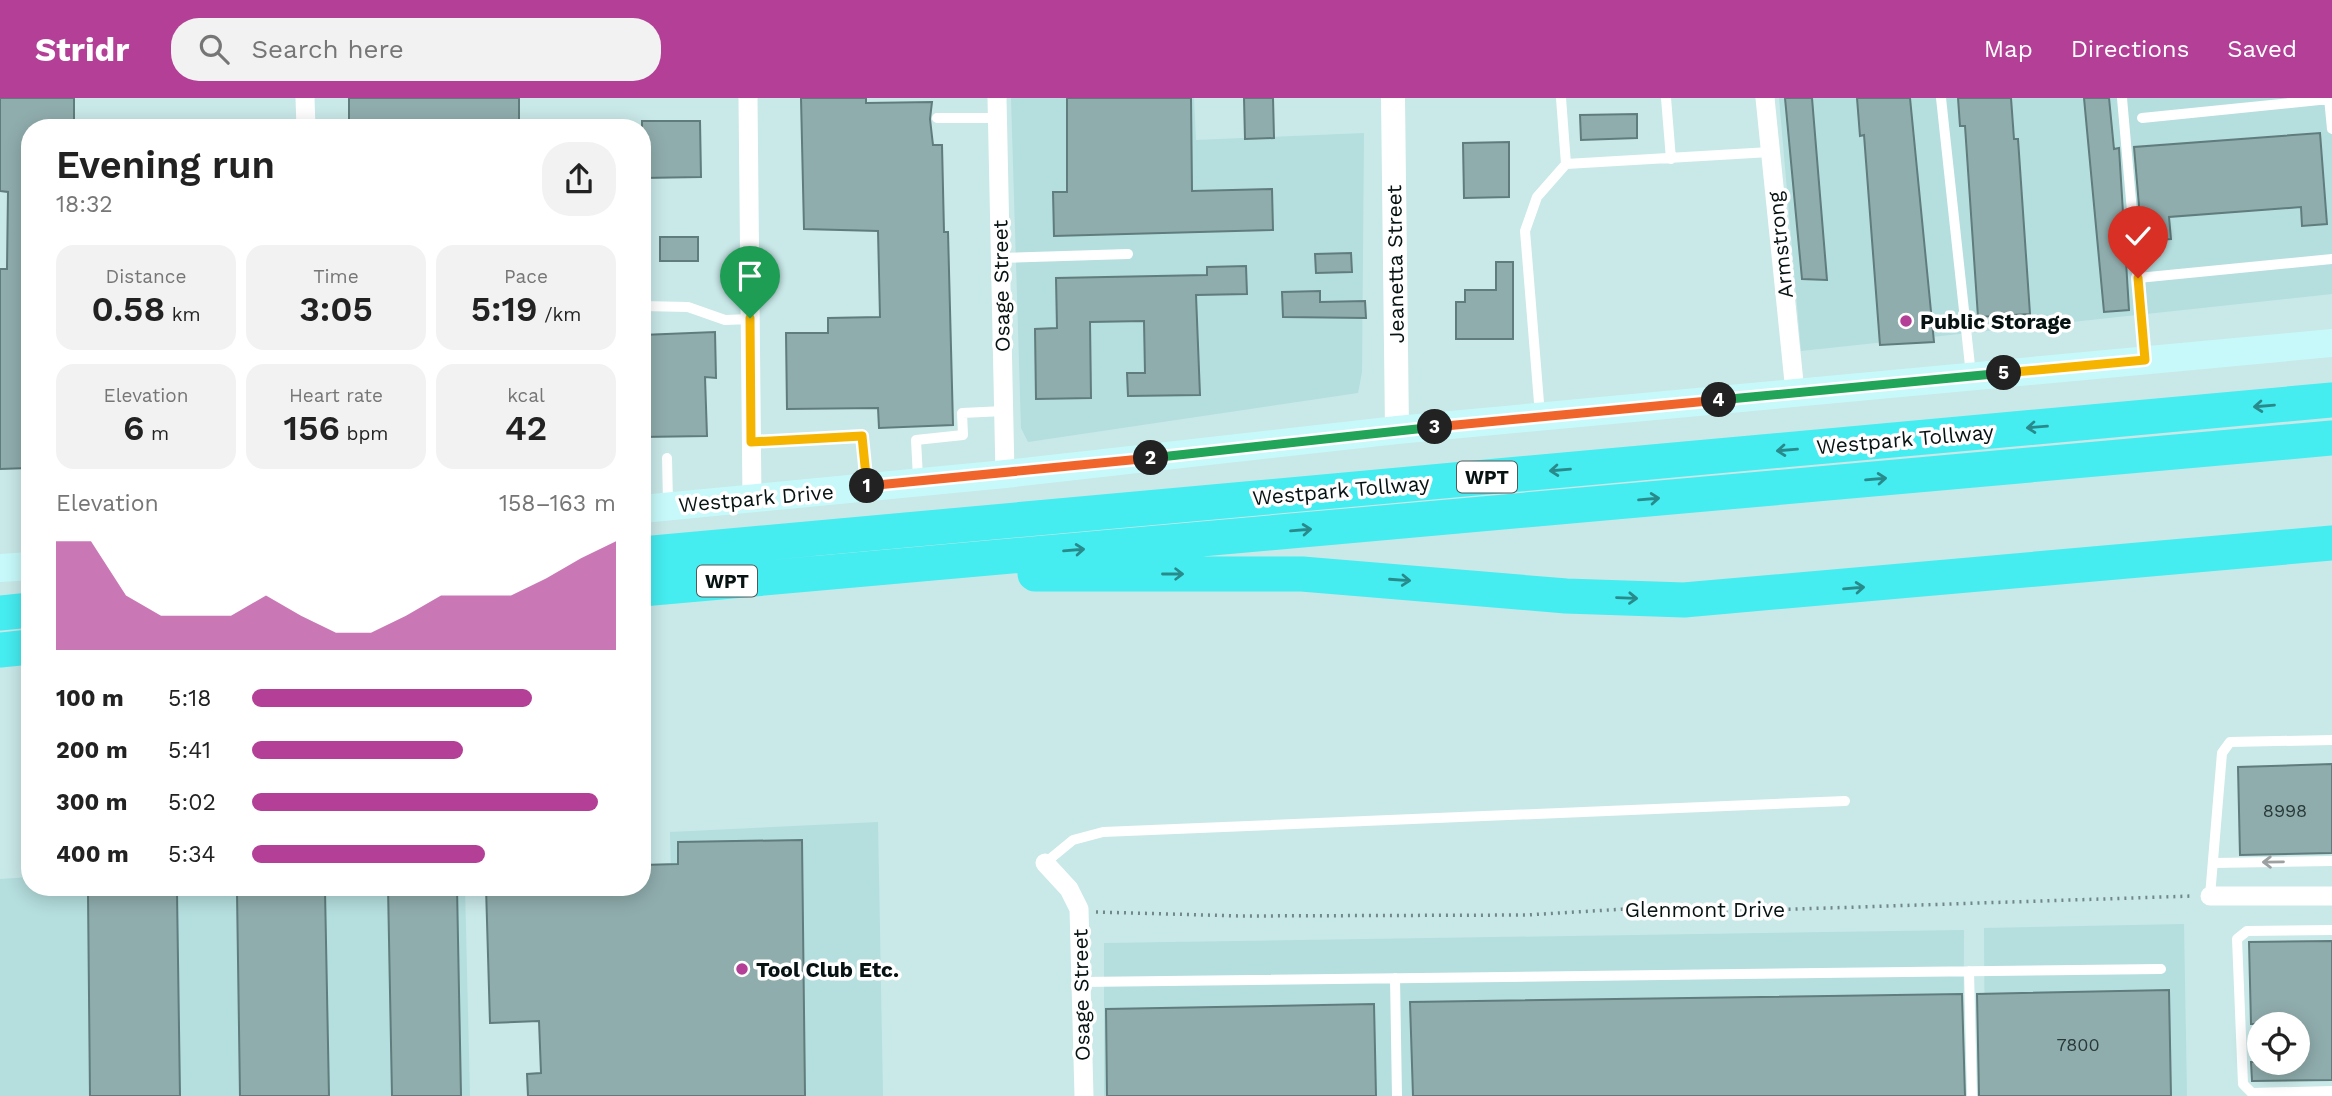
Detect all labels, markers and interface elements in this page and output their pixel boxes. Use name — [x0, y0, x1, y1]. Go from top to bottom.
search box — [171, 18, 661, 81]
text: Stridr — [35, 30, 129, 69]
icon: search — [195, 30, 233, 68]
text: Search here — [251, 34, 404, 64]
text: Map — [1984, 35, 2033, 63]
text: Directions — [2071, 35, 2189, 63]
text: Saved — [2227, 35, 2297, 63]
button: share — [542, 142, 616, 216]
text: Evening run — [56, 143, 275, 187]
street label: Jeanetta Street — [1381, 184, 1409, 343]
street label: Armstrong — [1762, 190, 1798, 300]
text: 18:32 — [56, 191, 113, 218]
pin — [2108, 206, 2168, 278]
icon: check — [2119, 217, 2157, 255]
street label: Osage Street — [987, 219, 1015, 352]
pin — [720, 246, 780, 318]
icon: arrive — [731, 257, 769, 295]
text: Distance — [106, 265, 186, 288]
text: Time — [313, 265, 359, 288]
text: Pace — [504, 265, 548, 288]
text: 0.58 — [91, 288, 165, 330]
text: 3:05 — [299, 288, 373, 330]
text: 5:19 — [471, 288, 538, 330]
text: km — [165, 303, 201, 326]
text: /km — [538, 303, 581, 326]
place label: Public Storage — [1920, 309, 2072, 334]
marker: Public Storage — [1898, 313, 1914, 329]
pin: 5 — [1986, 356, 2022, 390]
text: 5 — [1998, 361, 2009, 384]
pin: 4 — [1702, 382, 1736, 418]
text: Elevation — [104, 384, 188, 407]
text: Heart rate — [289, 384, 383, 407]
text: kcal — [507, 384, 545, 407]
text: 4 — [1712, 388, 1725, 411]
one-way arrow — [2253, 400, 2276, 413]
text: 6 — [123, 407, 144, 449]
text: 156 — [284, 407, 340, 449]
text: 42 — [505, 407, 547, 449]
pin: 3 — [1418, 410, 1452, 444]
text: 3 — [1429, 415, 1440, 438]
street label: Westpark Tollway — [1815, 419, 1995, 459]
one-way arrow — [2027, 421, 2049, 434]
text: m — [144, 422, 169, 445]
text: bpm — [340, 422, 388, 445]
pin: 2 — [1134, 440, 1168, 476]
one-way arrow — [1776, 444, 1798, 457]
text: 2 — [1145, 446, 1156, 469]
road number: WPT — [1457, 462, 1517, 492]
one-way arrow — [1549, 464, 1572, 477]
pin: 1 — [850, 468, 884, 504]
street label: Westpark Tollway — [1251, 470, 1431, 510]
one-way arrow — [1864, 472, 1887, 485]
text: 1 — [862, 474, 871, 497]
street label: Westpark Drive — [677, 479, 835, 517]
text: Elevation — [56, 490, 159, 517]
text: 158–163 m — [499, 490, 616, 517]
one-way arrow — [1637, 492, 1660, 505]
one-way arrow — [1289, 523, 1311, 536]
one-way arrow — [1062, 543, 1085, 556]
road number: WPT — [697, 566, 757, 596]
one-way arrow — [1161, 567, 1184, 581]
one-way arrow — [1389, 574, 1412, 587]
one-way arrow — [1842, 581, 1865, 594]
one-way arrow — [1615, 592, 1638, 605]
text: 100 m — [56, 685, 124, 712]
text: 5:18 — [168, 685, 211, 712]
text: 200 m — [56, 737, 128, 764]
text: 5:41 — [168, 737, 211, 764]
text: 300 m — [56, 789, 127, 816]
text: 5:02 — [168, 789, 216, 816]
house number: 8998 — [2263, 800, 2307, 821]
text: 400 m — [56, 841, 129, 868]
text: 5:34 — [168, 841, 216, 868]
one-way arrow — [2262, 855, 2285, 869]
street label: Glenmont Drive — [1625, 897, 1785, 922]
street label: Osage Street — [1067, 928, 1095, 1061]
place label: Tool Club Etc. — [756, 957, 899, 982]
marker: Tool Club Etc. — [734, 961, 750, 977]
map controls — [2247, 1012, 2310, 1075]
button: locate — [2247, 1012, 2310, 1075]
house number: 7800 — [2056, 1034, 2100, 1055]

